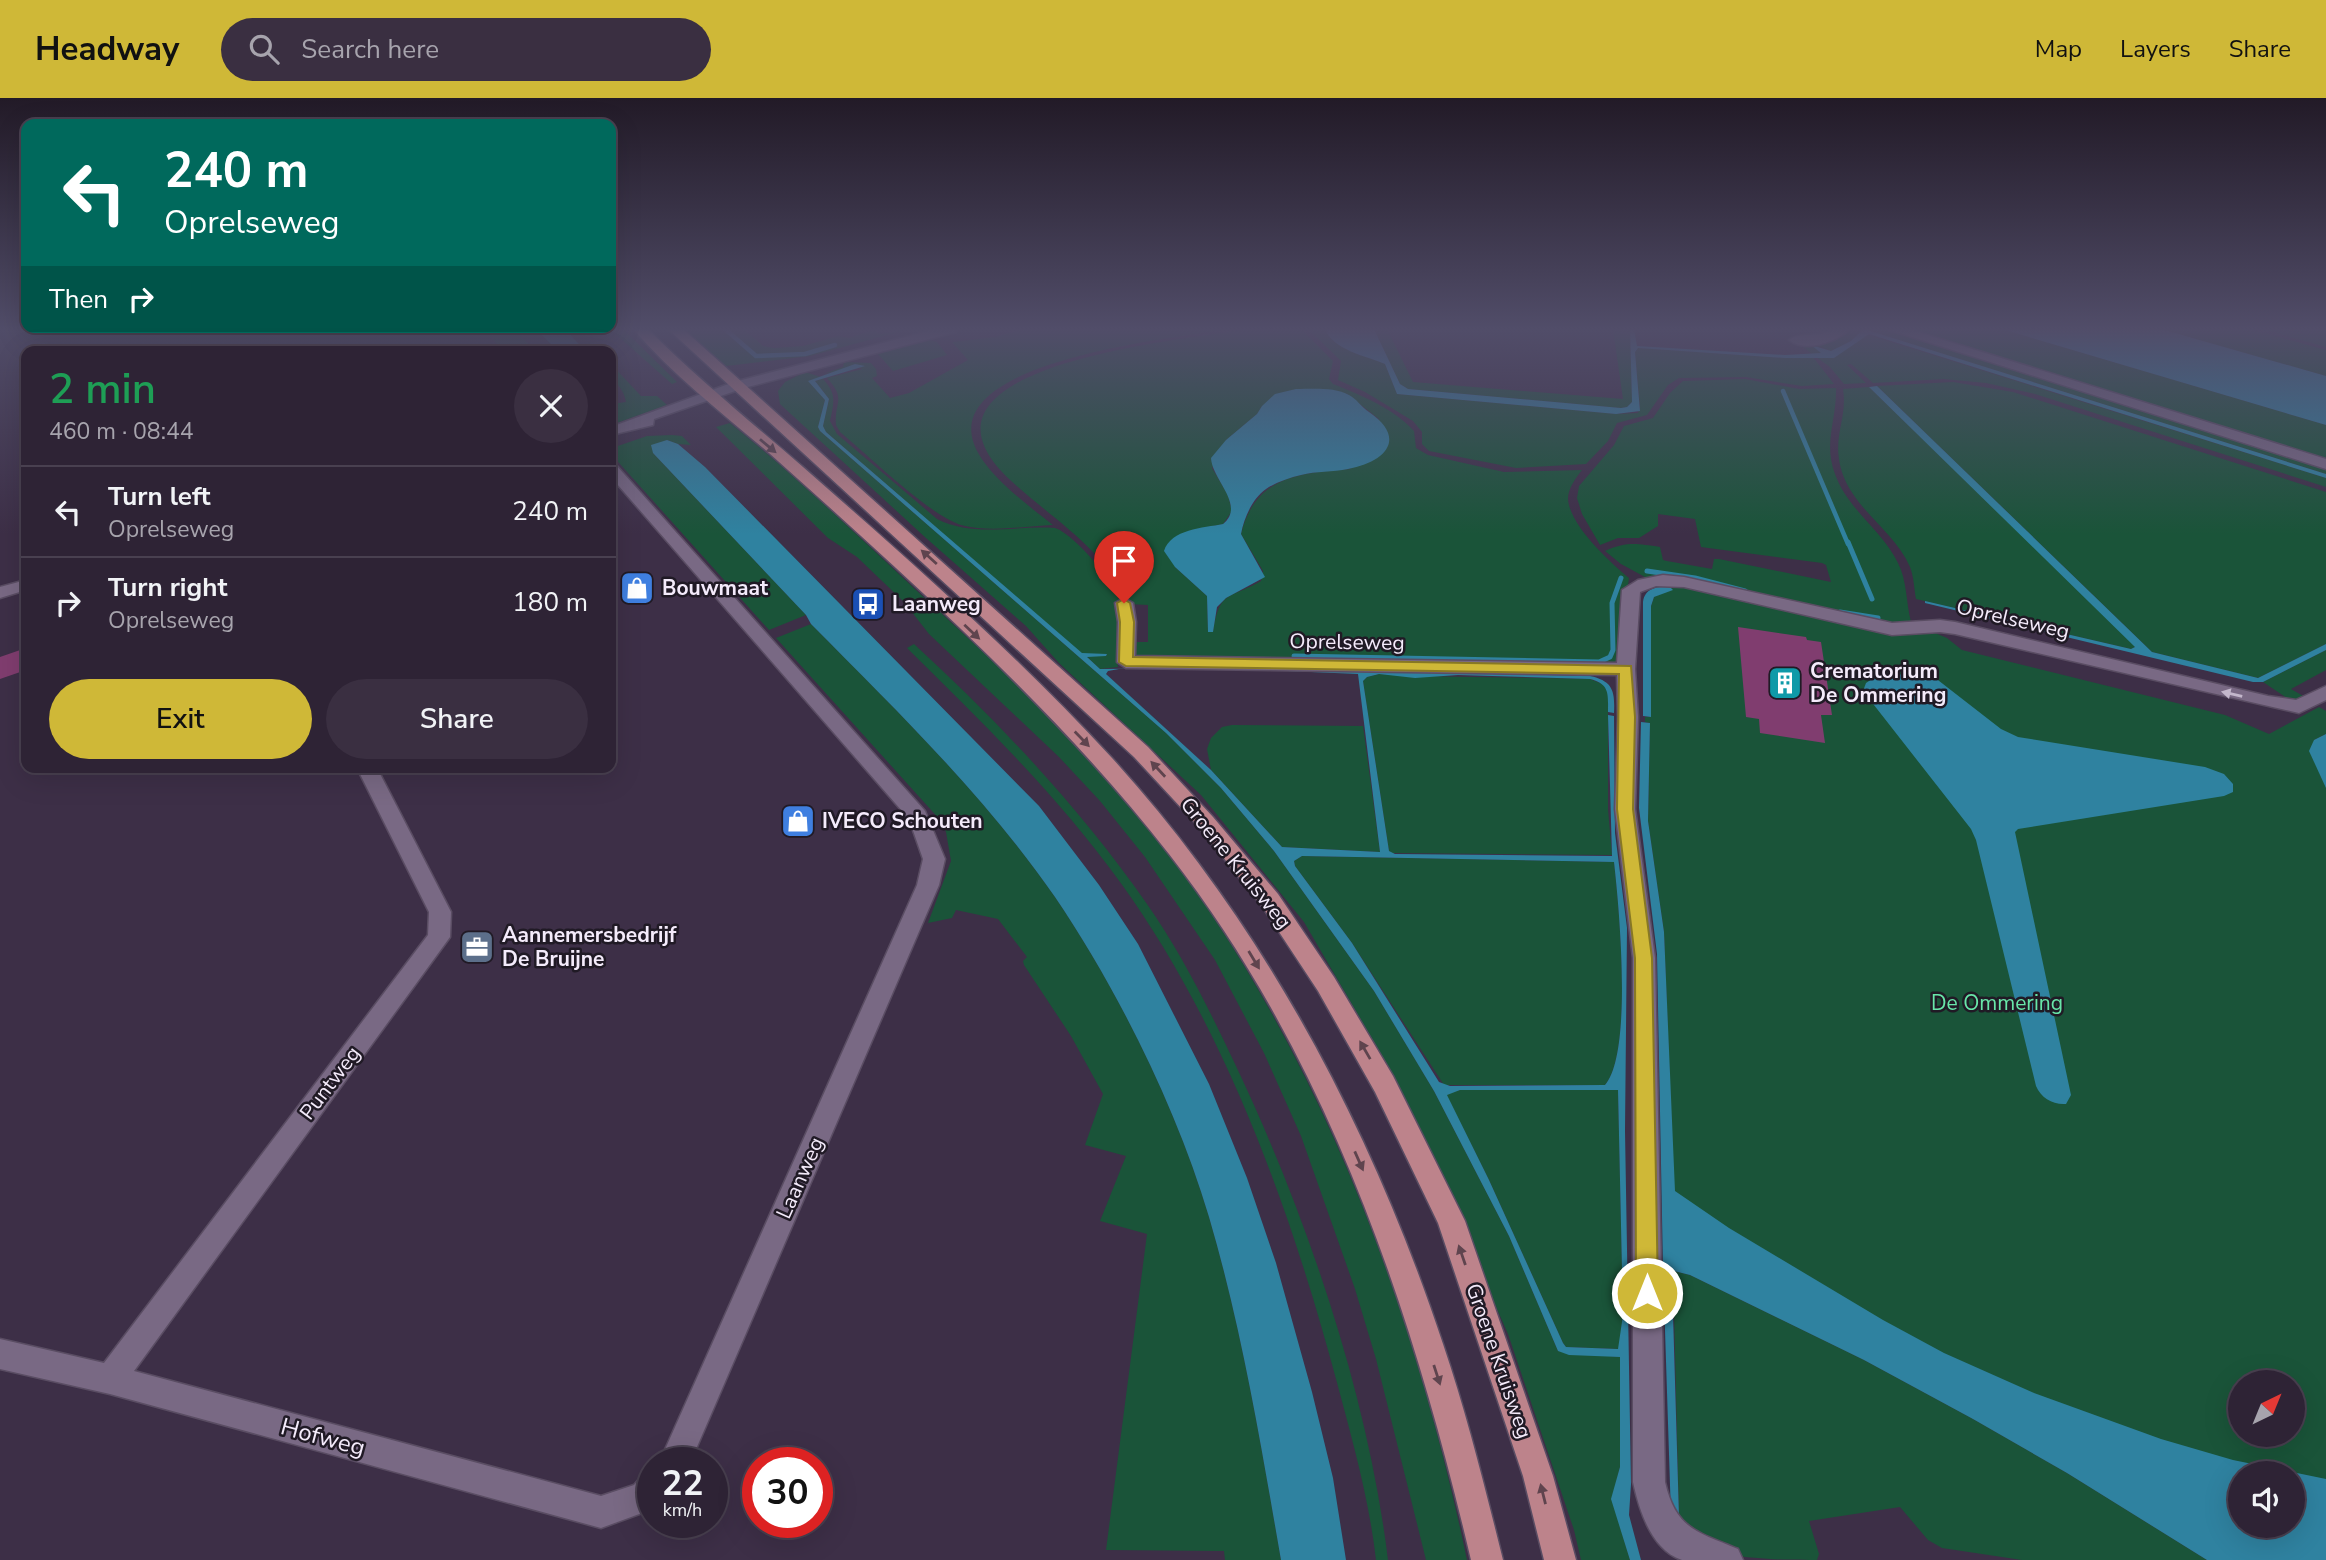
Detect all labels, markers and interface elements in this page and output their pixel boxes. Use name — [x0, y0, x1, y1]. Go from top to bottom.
search box — [221, 18, 711, 81]
text: Headway — [35, 27, 179, 72]
icon: search — [245, 30, 283, 68]
text: Search here — [301, 32, 439, 67]
text: Map — [2035, 33, 2082, 65]
text: Layers — [2120, 33, 2191, 65]
text: Share — [2229, 33, 2291, 65]
text: 240 m — [164, 137, 308, 204]
icon: left — [49, 147, 140, 238]
text: Oprelseweg — [164, 201, 339, 244]
icon: right — [122, 280, 160, 318]
text: Then — [49, 282, 108, 317]
text: 2 min — [49, 361, 156, 418]
button: close — [514, 369, 588, 443]
text: 460 m · 08:44 — [49, 416, 194, 447]
one-way arrow — [759, 438, 776, 453]
text: Turn left — [108, 479, 211, 514]
icon: left — [49, 493, 87, 531]
text: 240 m — [512, 494, 588, 529]
text: Oprelseweg — [108, 514, 234, 545]
pin — [1094, 531, 1154, 603]
icon: arrive — [1105, 542, 1143, 580]
one-way arrow — [920, 549, 938, 565]
shop icon: Bouwmaat — [618, 569, 656, 607]
text: Turn right — [108, 570, 227, 605]
place label: Bouwmaat — [662, 574, 769, 602]
icon: right — [49, 584, 87, 622]
text: 180 m — [512, 585, 588, 620]
bus stop icon: Laanweg — [849, 585, 887, 623]
place label: Laanweg — [892, 590, 981, 618]
street label: Oprelseweg — [1954, 592, 2072, 646]
text: Oprelseweg — [108, 605, 234, 636]
one-way arrow — [963, 624, 980, 640]
street label: Oprelseweg — [1289, 627, 1405, 657]
place label: Crematorium De Ommering — [1810, 657, 1946, 709]
building icon: Crematorium De Ommering — [1766, 664, 1804, 702]
button: Exit — [49, 679, 312, 759]
button: Share — [326, 679, 588, 759]
one-way arrow — [2221, 688, 2243, 699]
one-way arrow — [1073, 730, 1089, 747]
one-way arrow — [1150, 761, 1166, 778]
street label: Groene Kruisweg — [1174, 791, 1298, 935]
shop icon: IVECO Schouten — [779, 802, 817, 840]
place label: IVECO Schouten — [822, 807, 983, 835]
place label: Aannemersbedrijf De Bruijne — [502, 921, 677, 973]
office icon: Aannemersbedrijf De Bruijne — [458, 928, 496, 966]
one-way arrow — [1248, 950, 1261, 969]
park label: De Ommering — [1931, 989, 2063, 1017]
street label: Puntweg — [293, 1040, 367, 1126]
one-way arrow — [1358, 1041, 1371, 1060]
street label: Laanweg — [770, 1133, 830, 1223]
one-way arrow — [1354, 1151, 1365, 1172]
one-way arrow — [1457, 1244, 1467, 1265]
position arrow — [1610, 1256, 1684, 1330]
street label: Groene Kruisweg — [1459, 1280, 1539, 1442]
one-way arrow — [1432, 1365, 1443, 1386]
north arrow — [2228, 1370, 2305, 1447]
map controls — [2228, 1370, 2305, 1538]
street label: Hofweg — [277, 1410, 369, 1464]
speed limit sign: 30 — [742, 1447, 833, 1538]
text: 22 — [661, 1460, 704, 1507]
button: sound — [2228, 1461, 2305, 1538]
one-way arrow — [1537, 1483, 1548, 1505]
text: km/h — [663, 1498, 702, 1522]

